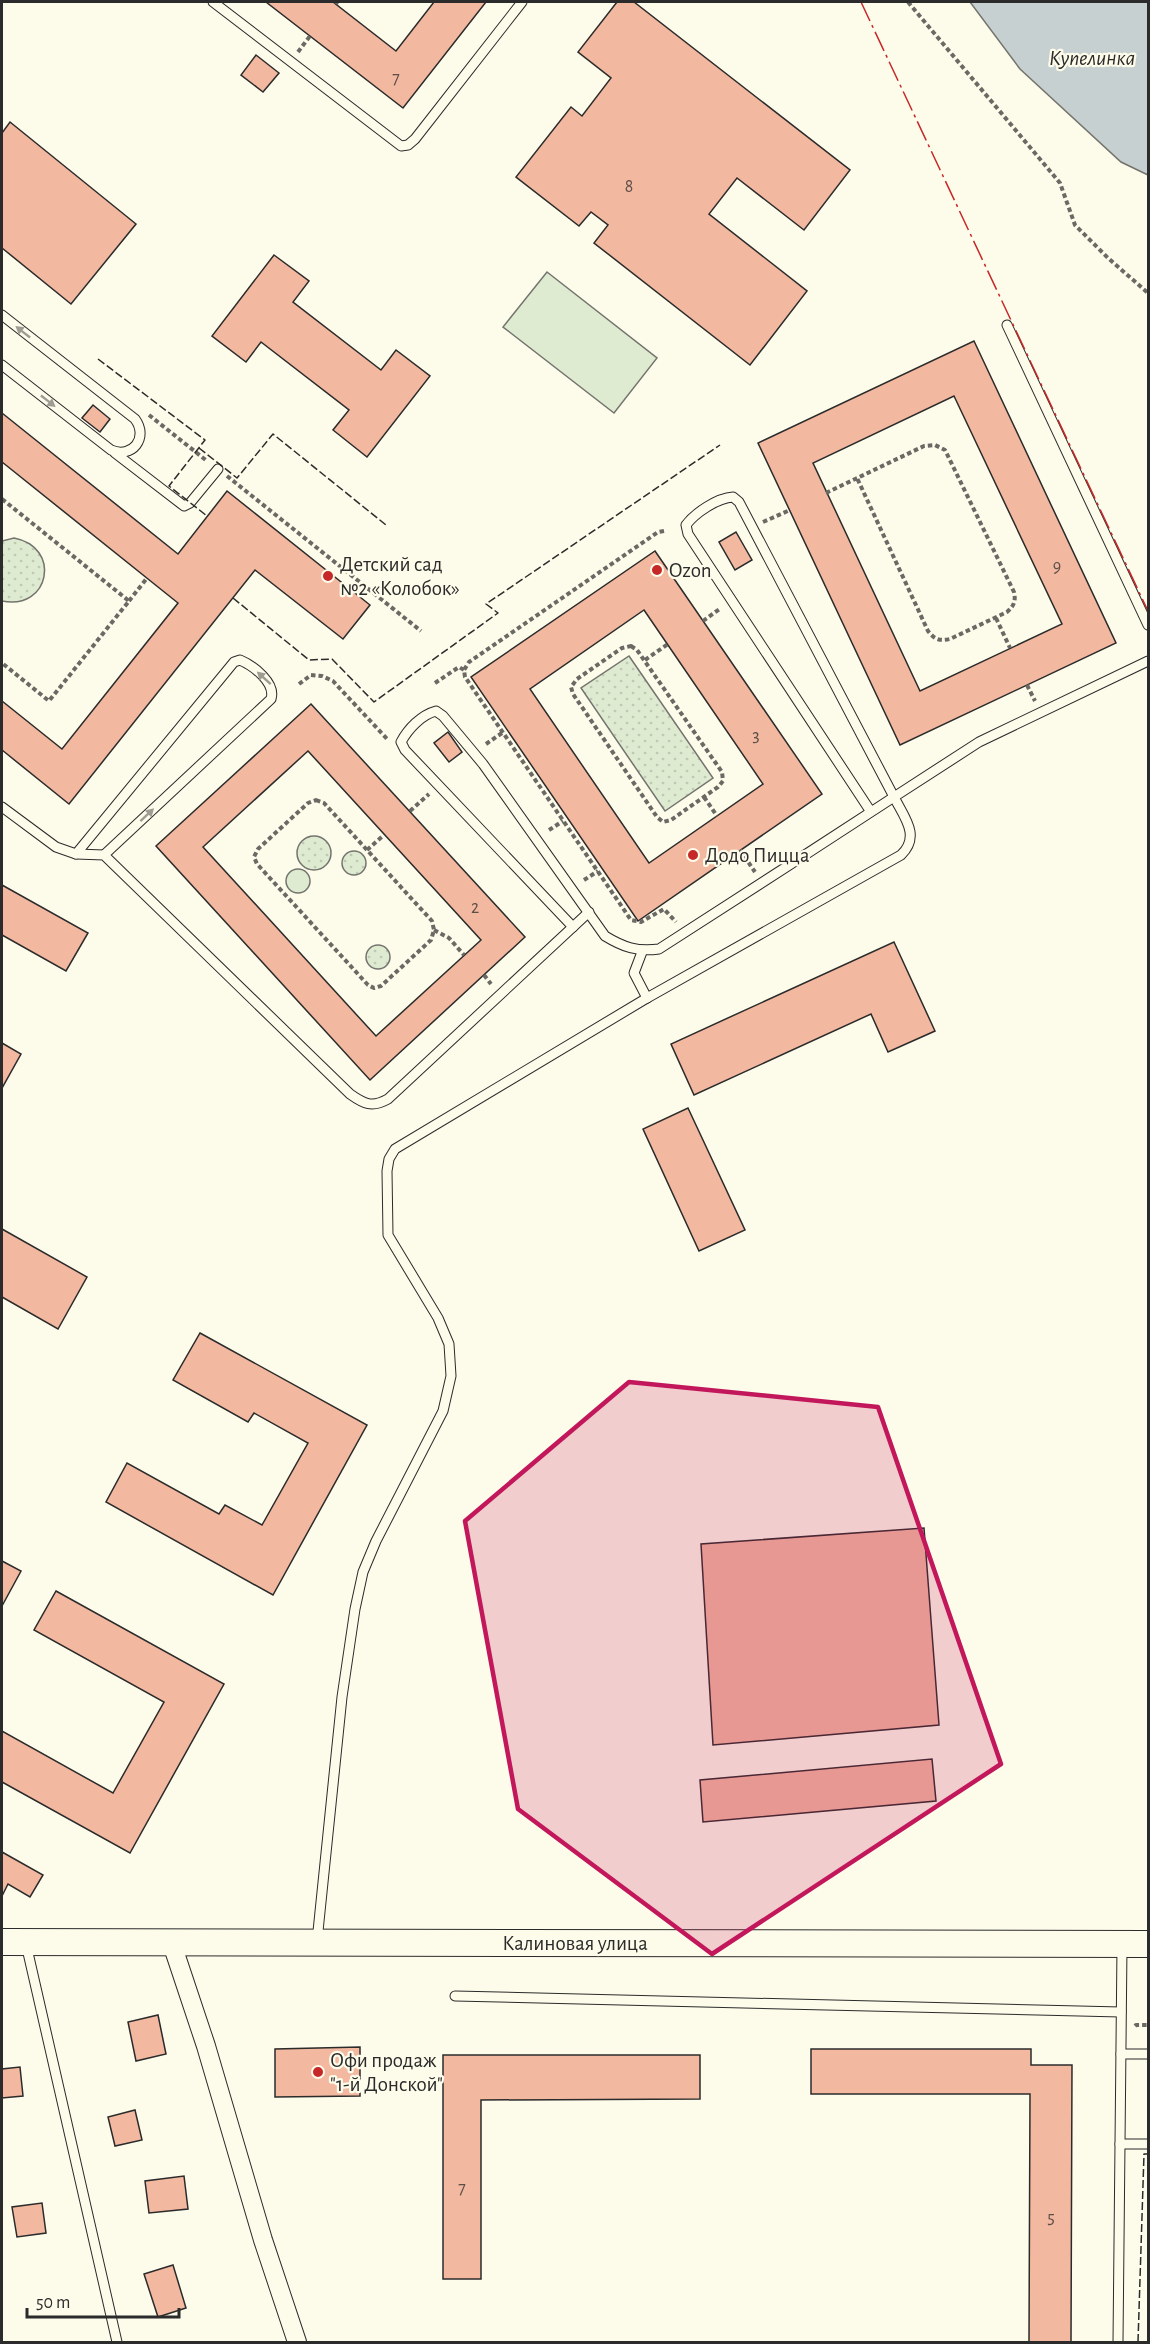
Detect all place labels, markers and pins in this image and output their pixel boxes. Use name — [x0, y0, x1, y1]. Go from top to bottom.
place label: Детский сад №2 «Колобок» — [340, 554, 460, 599]
place label: Ozon — [669, 560, 712, 581]
marker: Ozon — [650, 563, 664, 577]
marker: Детский сад №2 «Колобок» — [321, 569, 335, 583]
place label: Додо Пицца — [705, 845, 810, 866]
marker: Додо Пицца — [686, 848, 700, 862]
place label: Офи продаж "1-й Донской" — [330, 2050, 443, 2095]
marker: Офи продаж "1-й Донской" — [311, 2065, 325, 2079]

